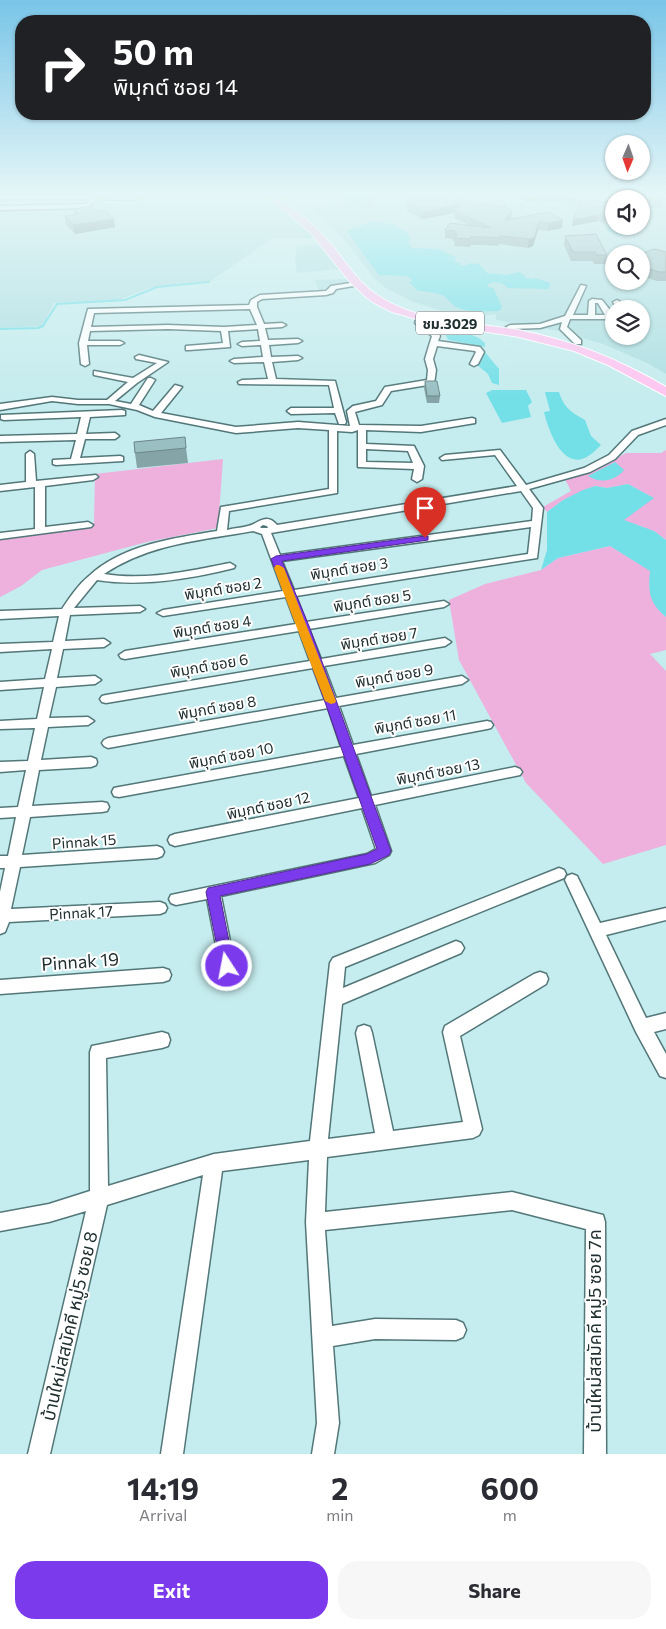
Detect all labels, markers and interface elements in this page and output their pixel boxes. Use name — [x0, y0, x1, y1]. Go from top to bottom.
text: 50 m — [113, 29, 194, 72]
icon: right — [30, 35, 95, 100]
text: พิมุกต์ ซอย 14 — [113, 73, 238, 100]
north arrow — [605, 135, 650, 180]
map controls — [605, 135, 650, 345]
button: sound — [605, 190, 650, 235]
button: search — [605, 245, 650, 290]
button: layers — [605, 300, 650, 345]
road number: ชม.3029 — [416, 312, 484, 334]
pin — [404, 487, 446, 538]
icon: arrive — [411, 494, 439, 522]
street label: พิมุกต์ ซอย 3 — [309, 553, 389, 584]
street label: พิมุกต์ ซอย 2 — [183, 573, 263, 604]
street label: พิมุกต์ ซอย 5 — [332, 585, 412, 616]
street label: พิมุกต์ ซอย 4 — [172, 611, 252, 642]
street label: พิมุกต์ ซอย 7 — [339, 623, 419, 654]
street label: พิมุกต์ ซอย 6 — [169, 649, 250, 682]
street label: พิมุกต์ ซอย 9 — [354, 659, 435, 692]
street label: พิมุกต์ ซอย 8 — [177, 691, 258, 724]
street label: พิมุกต์ ซอย 11 — [373, 705, 457, 738]
street label: พิมุกต์ ซอย 10 — [187, 738, 275, 773]
street label: พิมุกต์ ซอย 13 — [395, 754, 482, 789]
street label: พิมุกต์ ซอย 12 — [225, 787, 311, 824]
street label: Pinnak 15 — [51, 830, 117, 852]
street label: Pinnak 17 — [49, 901, 113, 923]
position arrow — [200, 939, 252, 991]
street label: Pinnak 19 — [40, 947, 120, 975]
street label: บ้านใหม่สสมัคคี หมู่5 ซอย 8 — [36, 1229, 104, 1423]
street label: บ้านใหม่สสมัคคี หมู่5 ซอย 7ค — [583, 1229, 607, 1433]
text: 14:19 — [127, 1469, 199, 1506]
text: 2 — [331, 1469, 348, 1506]
text: 600 — [481, 1469, 539, 1506]
text: Arrival — [139, 1505, 187, 1524]
text: min — [326, 1505, 353, 1524]
text: m — [503, 1505, 517, 1524]
button: Exit — [15, 1561, 328, 1619]
button: Share — [338, 1561, 651, 1619]

